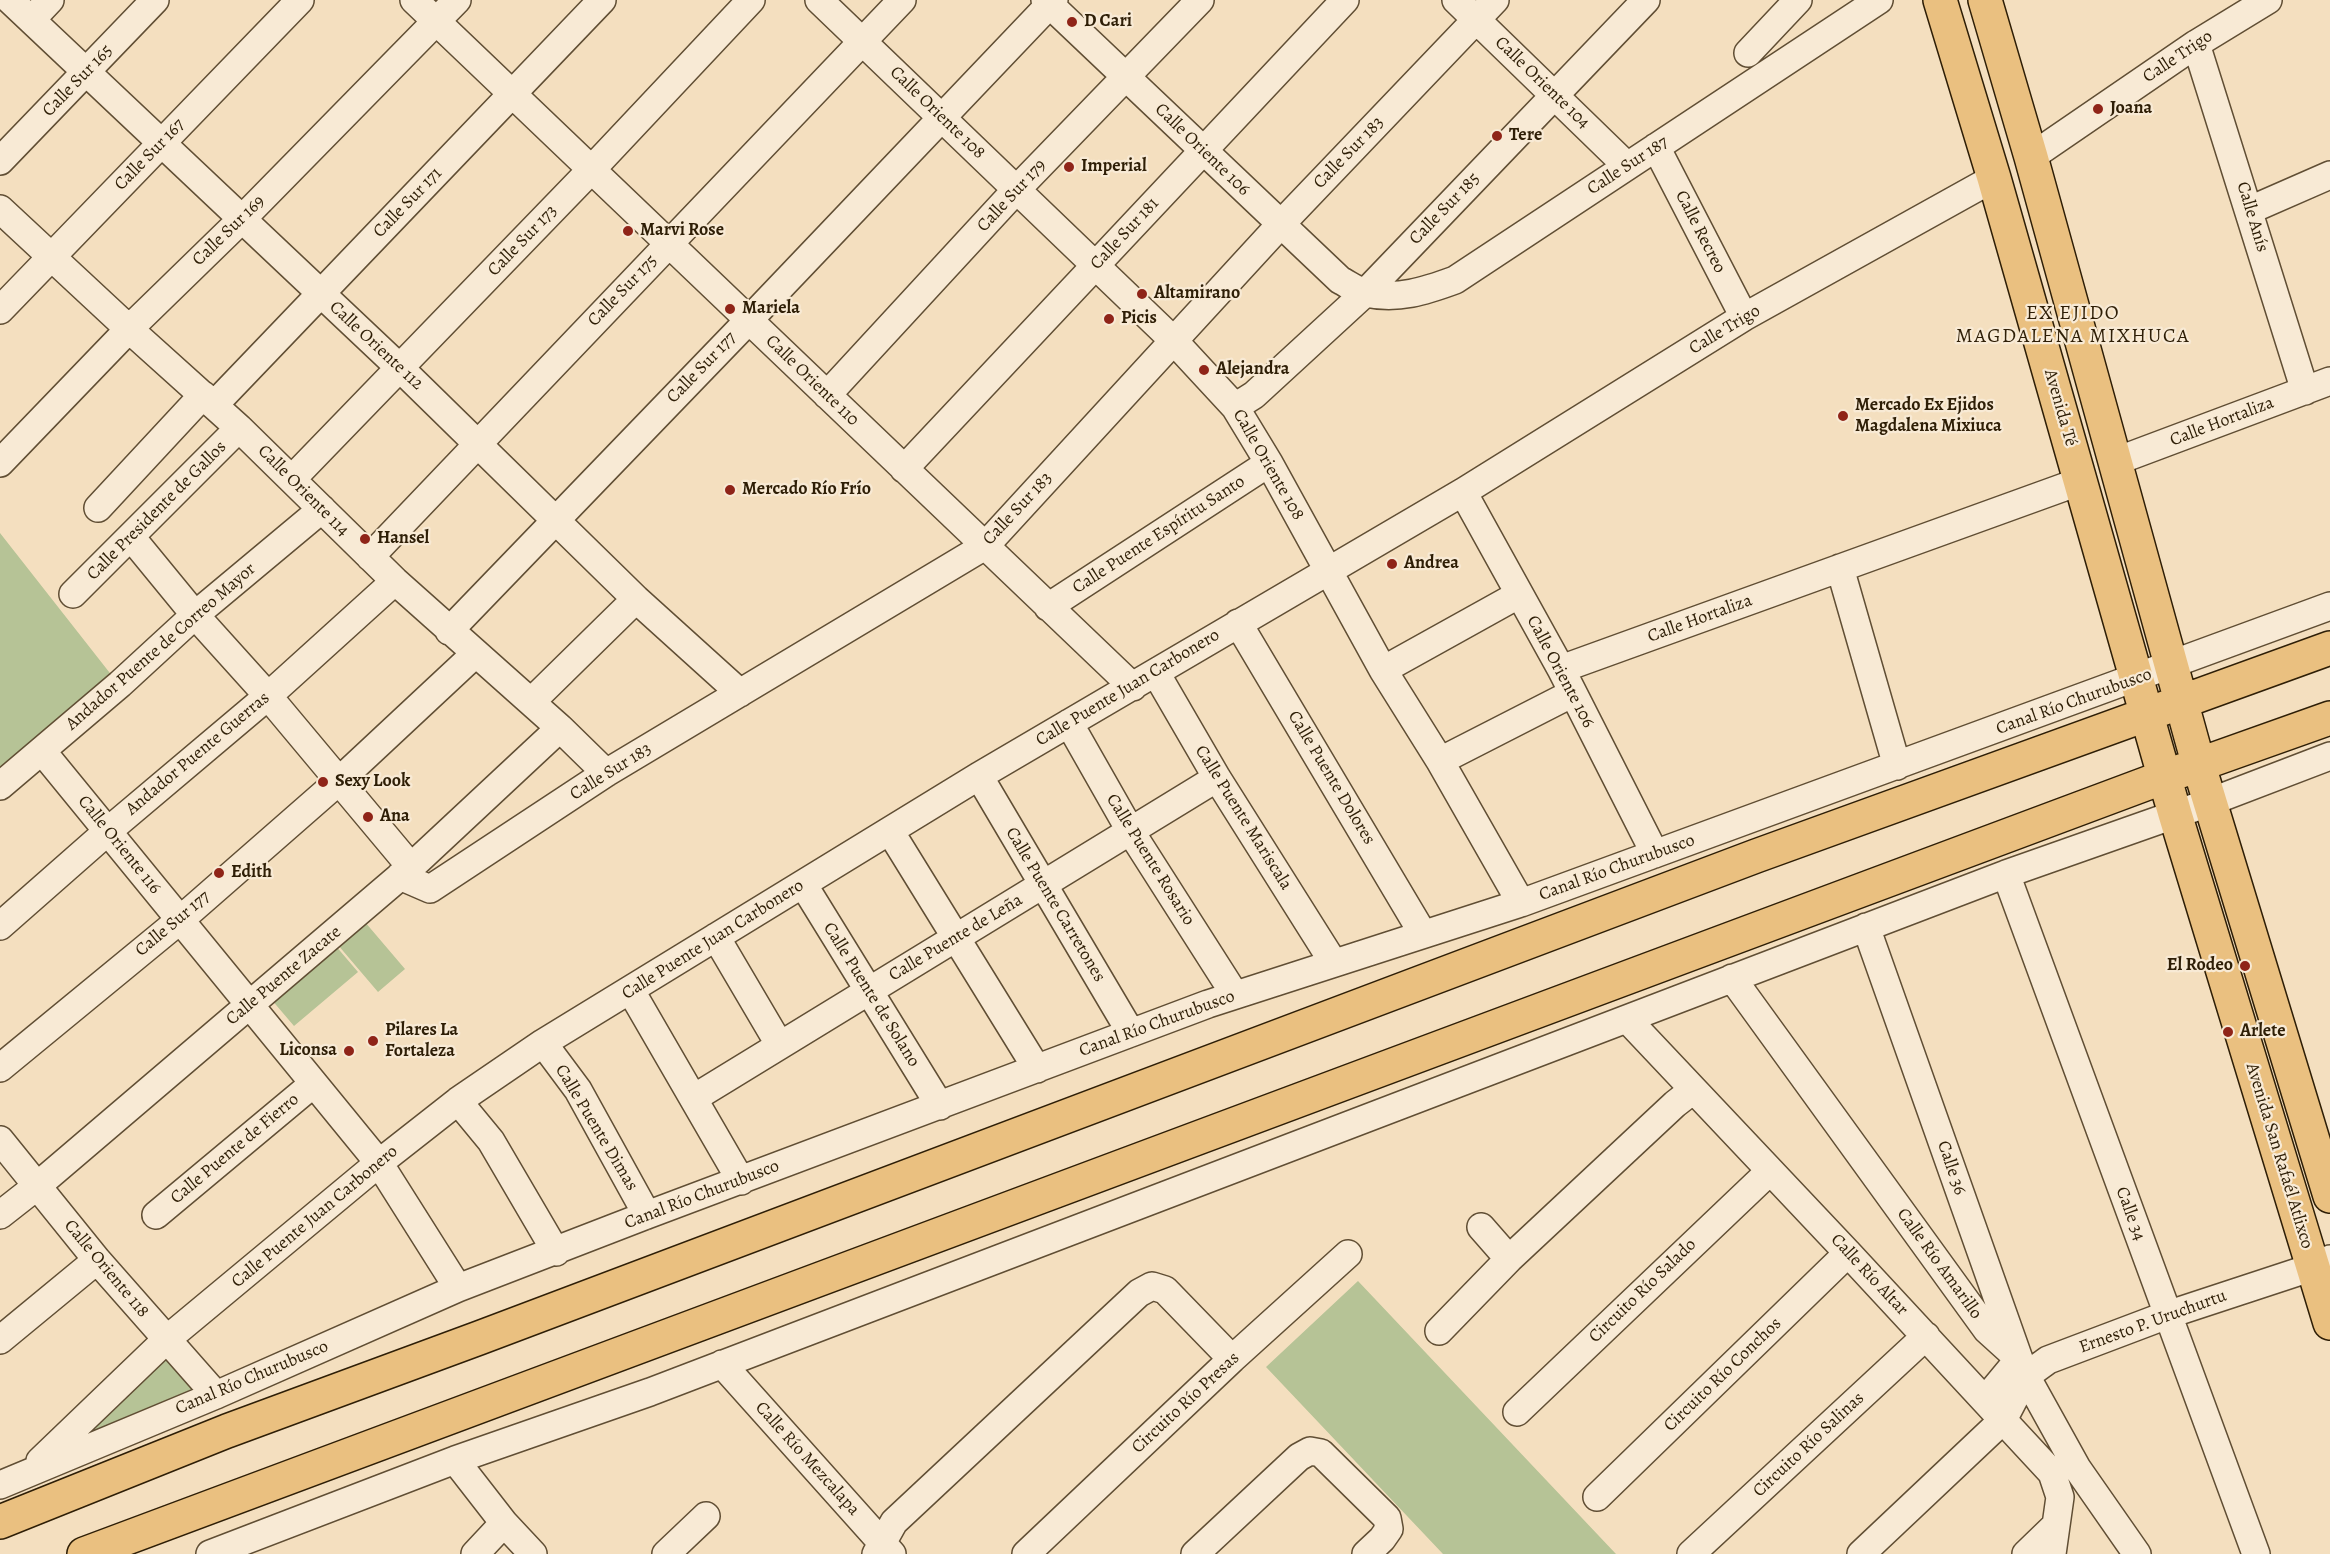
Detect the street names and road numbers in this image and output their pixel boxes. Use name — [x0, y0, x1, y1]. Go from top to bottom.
street label: Calle Trigo — [2139, 26, 2217, 88]
street label: Calle Oriente 104 — [1490, 32, 1594, 134]
street label: Calle Sur 165 — [38, 40, 118, 122]
street label: Calle Oriente 108 — [885, 62, 989, 164]
street label: Calle Oriente 106 — [1150, 99, 1254, 201]
street label: Calle Sur 183 — [1309, 112, 1389, 194]
street label: Calle Sur 167 — [110, 114, 190, 196]
street label: Calle Sur 187 — [1583, 132, 1673, 200]
street label: Calle Sur 179 — [973, 155, 1051, 237]
street label: Calle Sur 171 — [369, 163, 447, 243]
street label: Calle Sur 185 — [1405, 168, 1485, 250]
street label: Calle Anís — [2231, 179, 2273, 255]
street label: Calle Recreo — [1670, 187, 1730, 277]
street label: Calle Sur 169 — [188, 191, 270, 271]
street label: Calle Sur 181 — [1086, 193, 1164, 275]
street label: Calle Sur 173 — [484, 201, 562, 281]
street label: Calle Sur 175 — [584, 251, 662, 331]
street label: Calle Oriente 112 — [324, 297, 428, 395]
street label: Calle Trigo — [1685, 300, 1765, 360]
street label: Calle Sur 177 — [663, 328, 741, 408]
street label: Calle Oriente 110 — [761, 331, 863, 431]
street label: Avenida Té — [2039, 367, 2081, 449]
street label: Calle Hortaliza — [2167, 392, 2277, 452]
street label: Calle Oriente 108 — [1228, 406, 1308, 524]
street label: Calle Presidente de Gallos — [83, 437, 231, 585]
street label: Calle Oriente 114 — [253, 441, 353, 541]
street label: Calle Sur 183 — [979, 468, 1057, 550]
street label: Calle Puente Espíritu Santo — [1069, 471, 1249, 599]
street label: Andador Puente de Correo Mayor — [62, 559, 260, 735]
street label: Calle Hortaliza — [1645, 590, 1755, 648]
street label: Calle Oriente 106 — [1521, 612, 1599, 732]
street label: Calle Puente Juan Carbonero — [1032, 625, 1224, 751]
street label: Canal Río Churubusco — [1993, 664, 2155, 740]
street label: Andador Puente Guerras — [122, 688, 274, 820]
street label: Calle Puente Dolores — [1283, 707, 1379, 849]
street label: Calle Sur 183 — [566, 738, 656, 806]
street label: Calle Puente Mariscala — [1190, 742, 1296, 894]
street label: Calle Puente Rosario — [1101, 790, 1199, 930]
street label: Calle Oriente 116 — [73, 791, 165, 899]
street label: Calle Puente Carretones — [1000, 824, 1110, 986]
street label: Canal Río Churubusco — [1536, 830, 1698, 906]
street label: Calle Puente Juan Carbonero — [618, 875, 808, 1005]
street label: Calle Sur 177 — [131, 886, 215, 962]
street label: Calle Puente de Leña — [885, 890, 1027, 986]
street label: Calle Puente de Solano — [818, 919, 924, 1071]
street label: Calle Puente Zacate — [222, 922, 346, 1030]
street label: Canal Río Churubusco — [1076, 986, 1238, 1062]
street label: Calle Puente Dimas — [550, 1061, 642, 1195]
street label: Avenida San Rafaél Atlixco — [2240, 1061, 2318, 1251]
street label: Calle Puente de Fierro — [166, 1089, 304, 1209]
street label: Calle 36 — [1932, 1138, 1970, 1198]
street label: Calle Puente Juan Carbonero — [227, 1141, 403, 1293]
street label: Canal Río Churubusco — [622, 1156, 782, 1234]
street label: Calle 34 — [2110, 1184, 2150, 1244]
street label: Calle Río Amarillo — [1892, 1204, 1986, 1324]
street label: Calle Oriente 118 — [59, 1216, 153, 1322]
street label: Calle Río Altar — [1826, 1230, 1912, 1320]
street label: Circuito Río Salado — [1585, 1234, 1701, 1348]
street label: Ernesto P. Uruchurtu — [2076, 1285, 2230, 1359]
street label: Circuito Río Conchos — [1660, 1313, 1786, 1437]
street label: Canal Río Churubusco — [172, 1336, 332, 1420]
street label: Circuito Río Presas — [1128, 1348, 1244, 1458]
street label: Circuito Río Salinas — [1749, 1388, 1869, 1502]
street label: Calle Río Mezcalapa — [750, 1397, 864, 1521]

